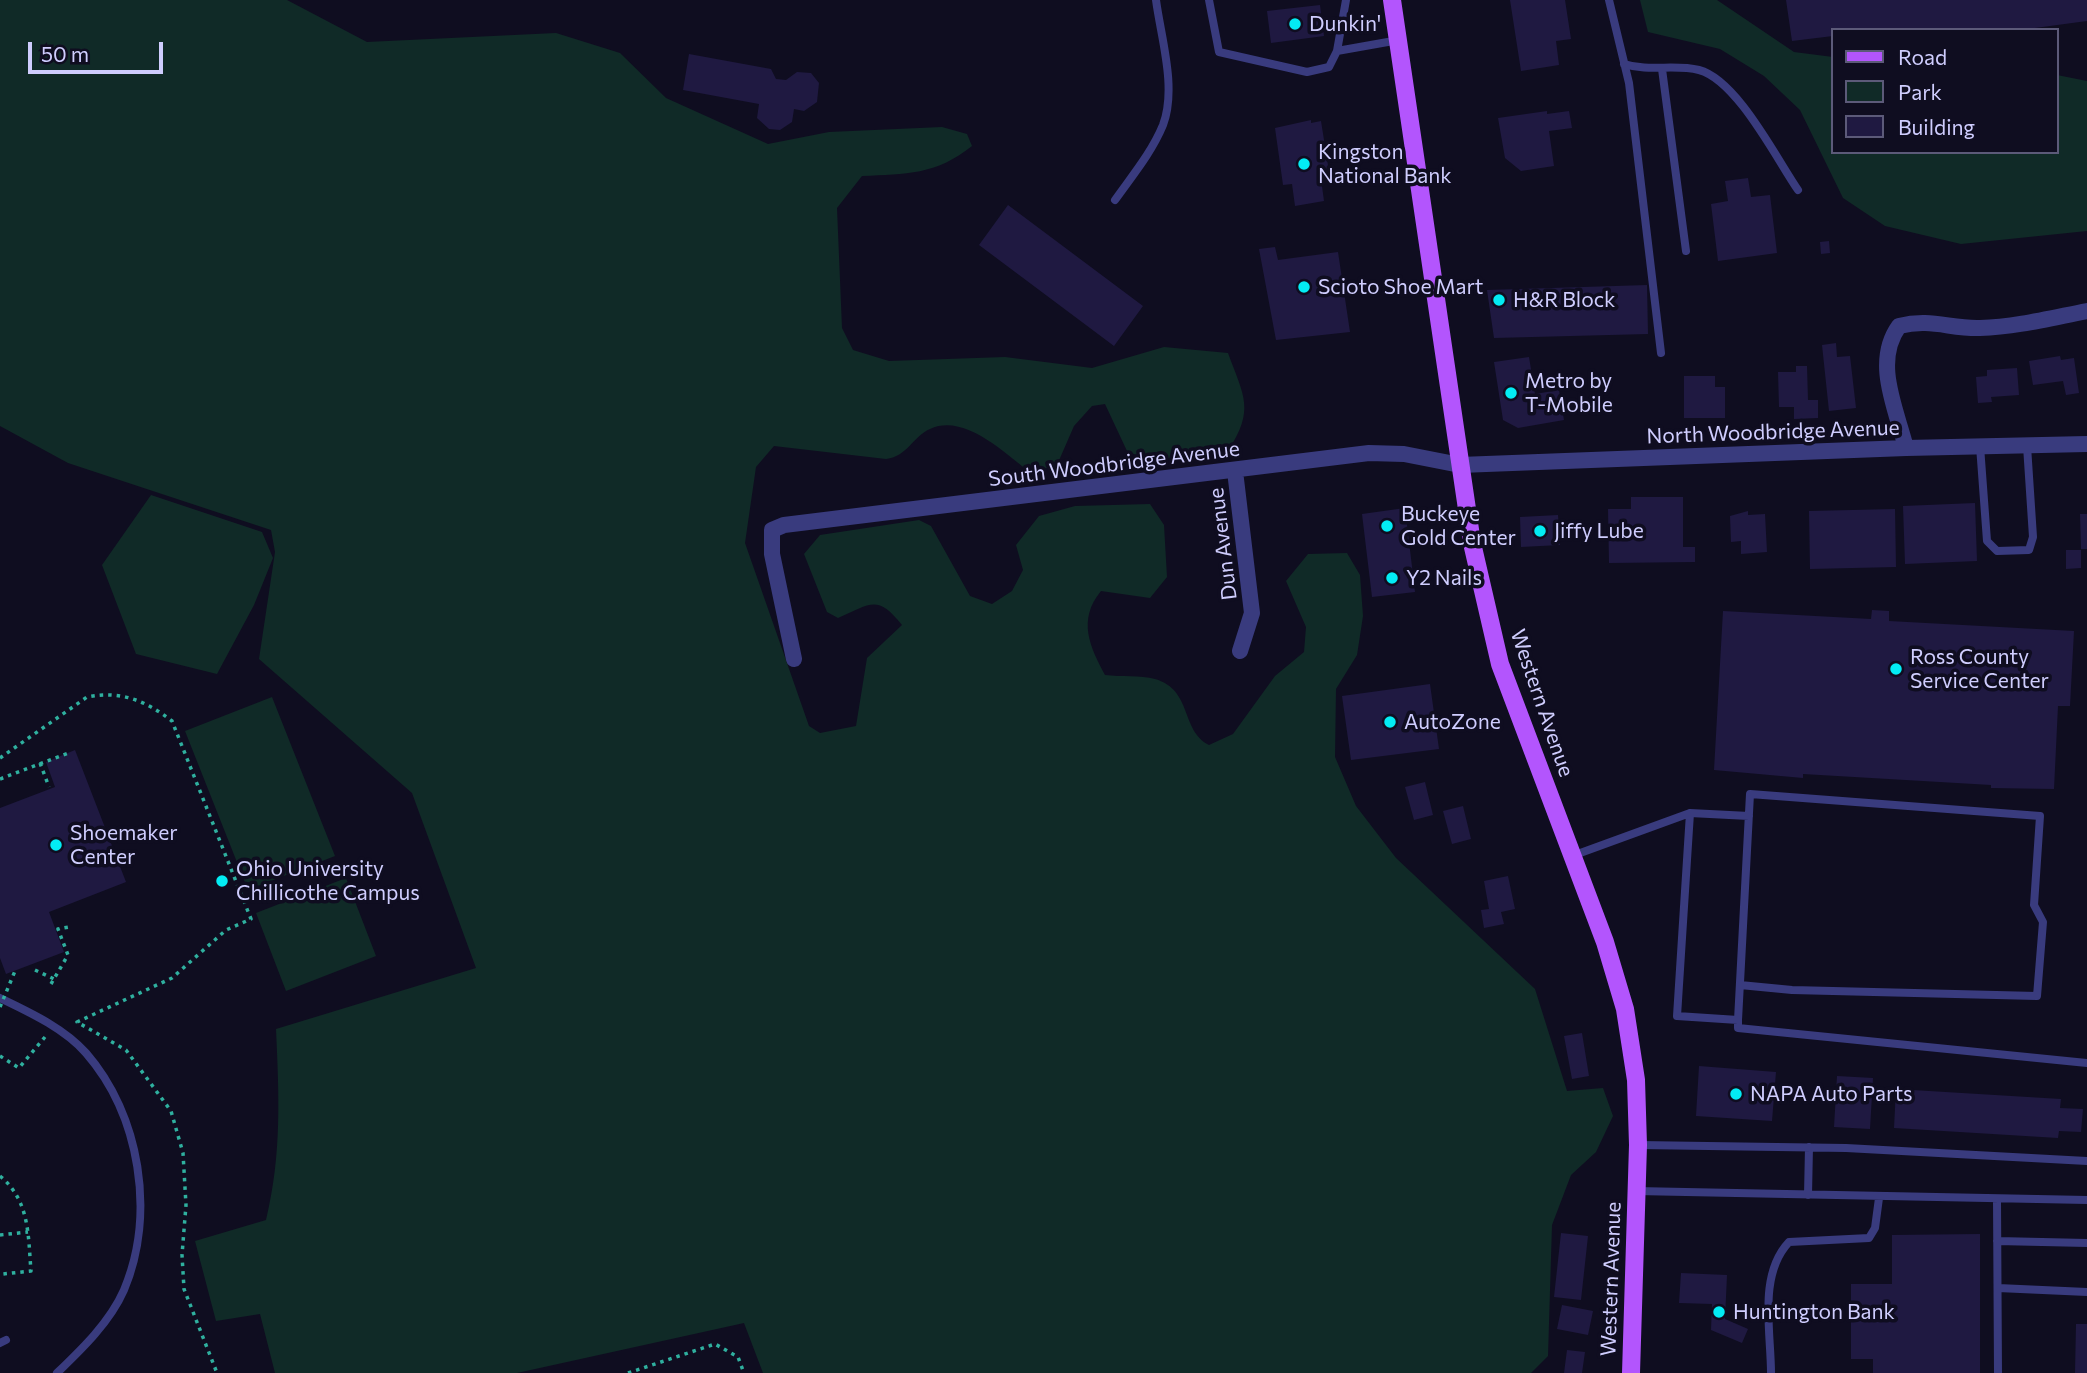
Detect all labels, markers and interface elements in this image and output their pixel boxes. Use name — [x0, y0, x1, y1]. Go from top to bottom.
place label: Dunkin' — [1309, 11, 1381, 37]
marker: Dunkin' — [1287, 16, 1303, 32]
scale bar — [32, 28, 166, 72]
legend — [1832, 28, 2059, 154]
text: 50 m — [41, 41, 89, 66]
text: Road — [1898, 44, 1947, 69]
text: Park — [1898, 79, 1942, 104]
text: Building — [1898, 114, 1975, 139]
place label: Kingston National Bank — [1318, 139, 1452, 189]
marker: Kingston National Bank — [1296, 156, 1312, 172]
place label: Scioto Shoe Mart — [1318, 274, 1483, 300]
marker: Scioto Shoe Mart — [1296, 279, 1312, 295]
place label: H&R Block — [1513, 287, 1615, 313]
marker: H&R Block — [1491, 292, 1507, 308]
place label: Metro by T-Mobile — [1525, 368, 1613, 418]
marker: Metro by T-Mobile — [1503, 385, 1519, 401]
street label: North Woodbridge Avenue — [1646, 415, 1900, 449]
street label: South Woodbridge Avenue — [987, 436, 1241, 492]
street label: Dun Avenue — [1204, 486, 1242, 602]
place label: Buckeye Gold Center — [1401, 501, 1516, 551]
marker: Buckeye Gold Center — [1379, 518, 1395, 534]
place label: Jiffy Lube — [1554, 518, 1644, 544]
marker: Jiffy Lube — [1532, 523, 1548, 539]
place label: Y2 Nails — [1406, 565, 1482, 591]
marker: Y2 Nails — [1384, 570, 1400, 586]
street label: Western Avenue — [1505, 626, 1579, 780]
place label: Ross County Service Center — [1910, 644, 2049, 694]
marker: Ross County Service Center — [1888, 661, 1904, 677]
place label: AutoZone — [1404, 709, 1501, 735]
marker: AutoZone — [1382, 714, 1398, 730]
place label: Shoemaker Center — [70, 820, 178, 870]
marker: Shoemaker Center — [48, 837, 64, 853]
place label: Ohio University Chillicothe Campus — [236, 856, 420, 906]
marker: Ohio University Chillicothe Campus — [214, 873, 230, 889]
place label: NAPA Auto Parts — [1750, 1081, 1913, 1107]
marker: NAPA Auto Parts — [1728, 1086, 1744, 1102]
street label: Western Avenue — [1596, 1201, 1626, 1357]
place label: Huntington Bank — [1733, 1299, 1895, 1325]
marker: Huntington Bank — [1711, 1304, 1727, 1320]

